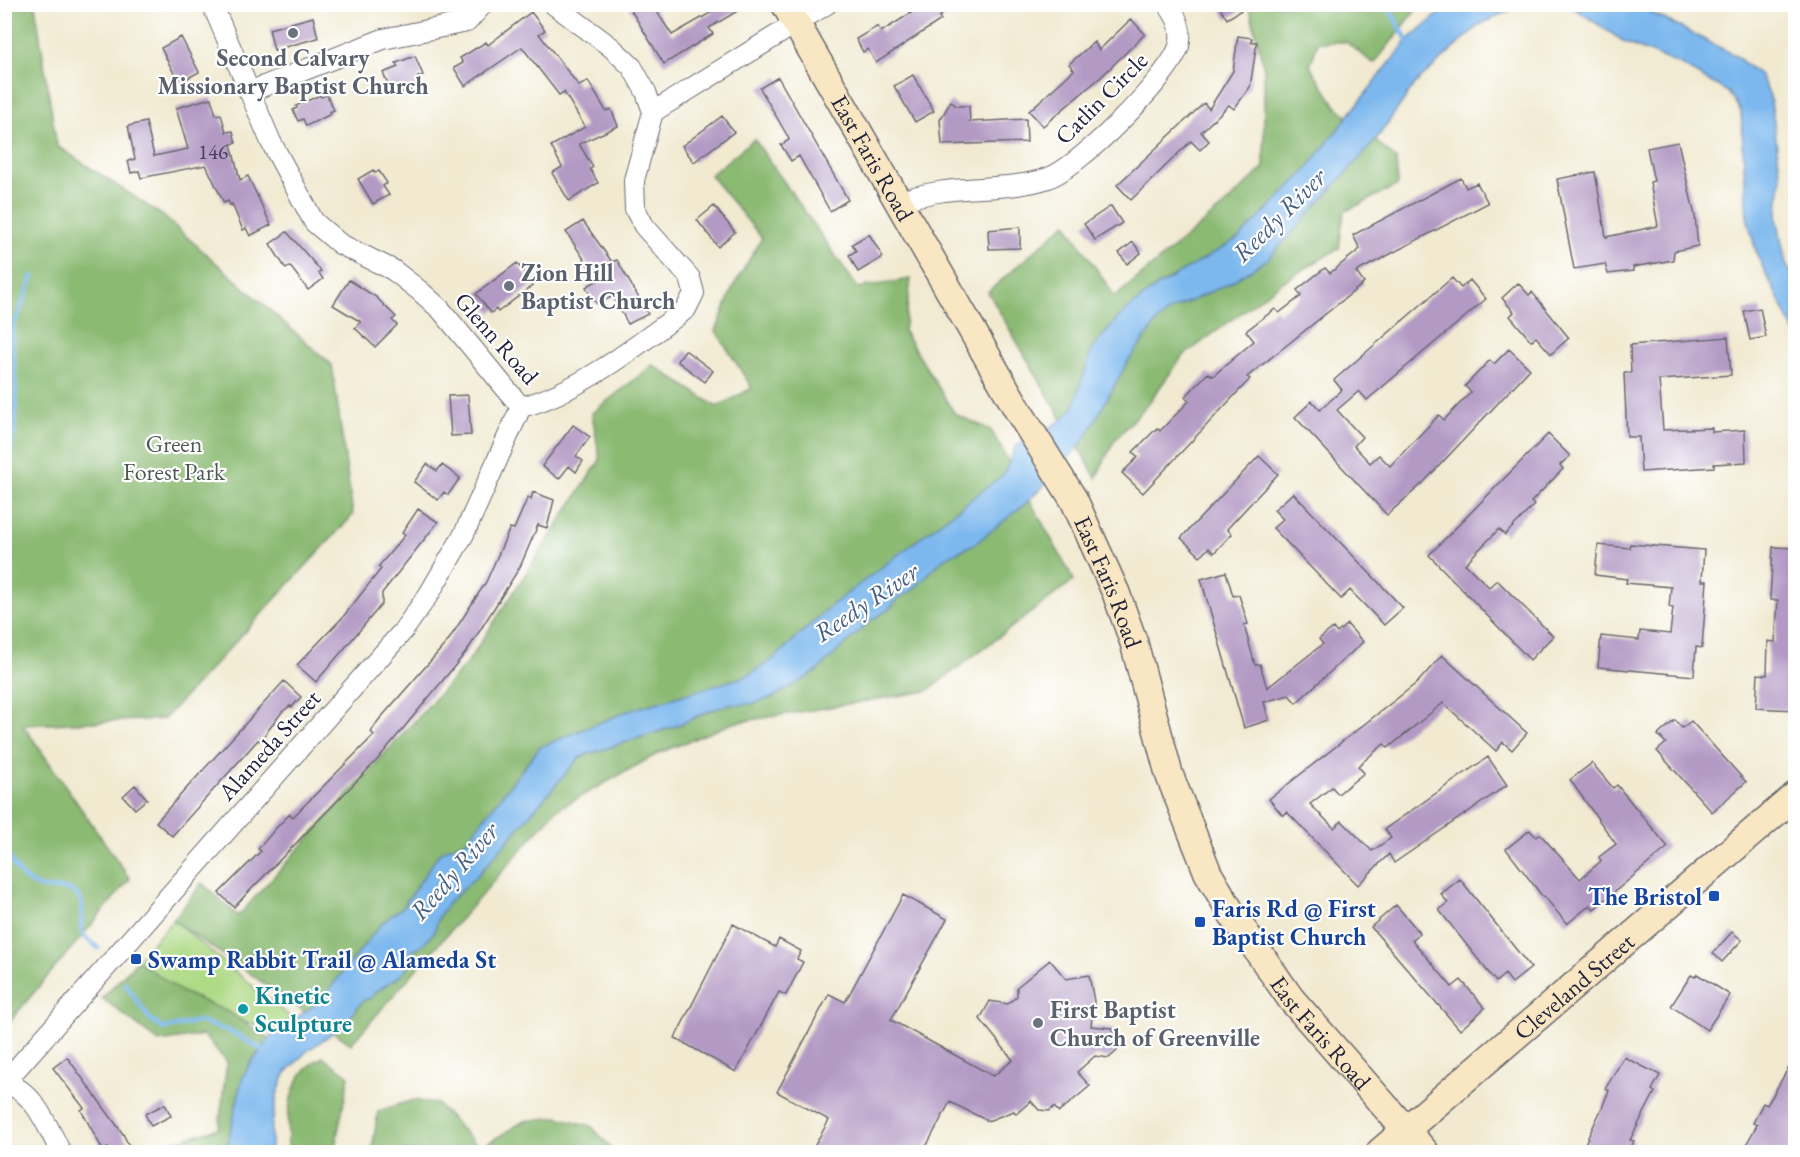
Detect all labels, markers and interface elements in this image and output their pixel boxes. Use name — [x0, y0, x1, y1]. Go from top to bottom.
marker: Second Calvary Missionary Baptist Church — [286, 26, 300, 40]
place label: Second Calvary Missionary Baptist Church — [157, 42, 429, 102]
street label: Catlin Circle — [1048, 45, 1154, 151]
street label: East Faris Road — [825, 89, 922, 227]
house number: 146 — [198, 138, 228, 165]
water label: Reedy River — [1225, 160, 1334, 269]
place label: Zion Hill Baptist Church — [521, 257, 676, 316]
marker: Zion Hill Baptist Church — [502, 279, 516, 293]
street label: Glenn Road — [448, 285, 546, 391]
park label: Green Forest Park — [123, 428, 226, 487]
street label: East Faris Road — [1068, 511, 1150, 653]
water label: Reedy River — [807, 554, 926, 650]
street label: Alameda Street — [210, 683, 327, 808]
water label: Reedy River — [402, 814, 507, 927]
place label: The Bristol — [1588, 881, 1702, 912]
marker: The Bristol — [1707, 889, 1721, 903]
place label: Faris Rd @ First Baptist Church — [1212, 893, 1376, 952]
marker: Faris Rd @ First Baptist Church — [1193, 915, 1207, 929]
street label: Cleveland Street — [1507, 925, 1641, 1046]
place label: Swamp Rabbit Trail @ Alameda St — [148, 944, 496, 975]
marker: Swamp Rabbit Trail @ Alameda St — [129, 952, 143, 966]
street label: East Faris Road — [1264, 969, 1379, 1096]
place label: Kinetic Sculpture — [255, 980, 352, 1039]
place label: First Baptist Church of Greenville — [1050, 994, 1260, 1053]
marker: Kinetic Sculpture — [236, 1002, 250, 1016]
marker: First Baptist Church of Greenville — [1031, 1016, 1045, 1030]

